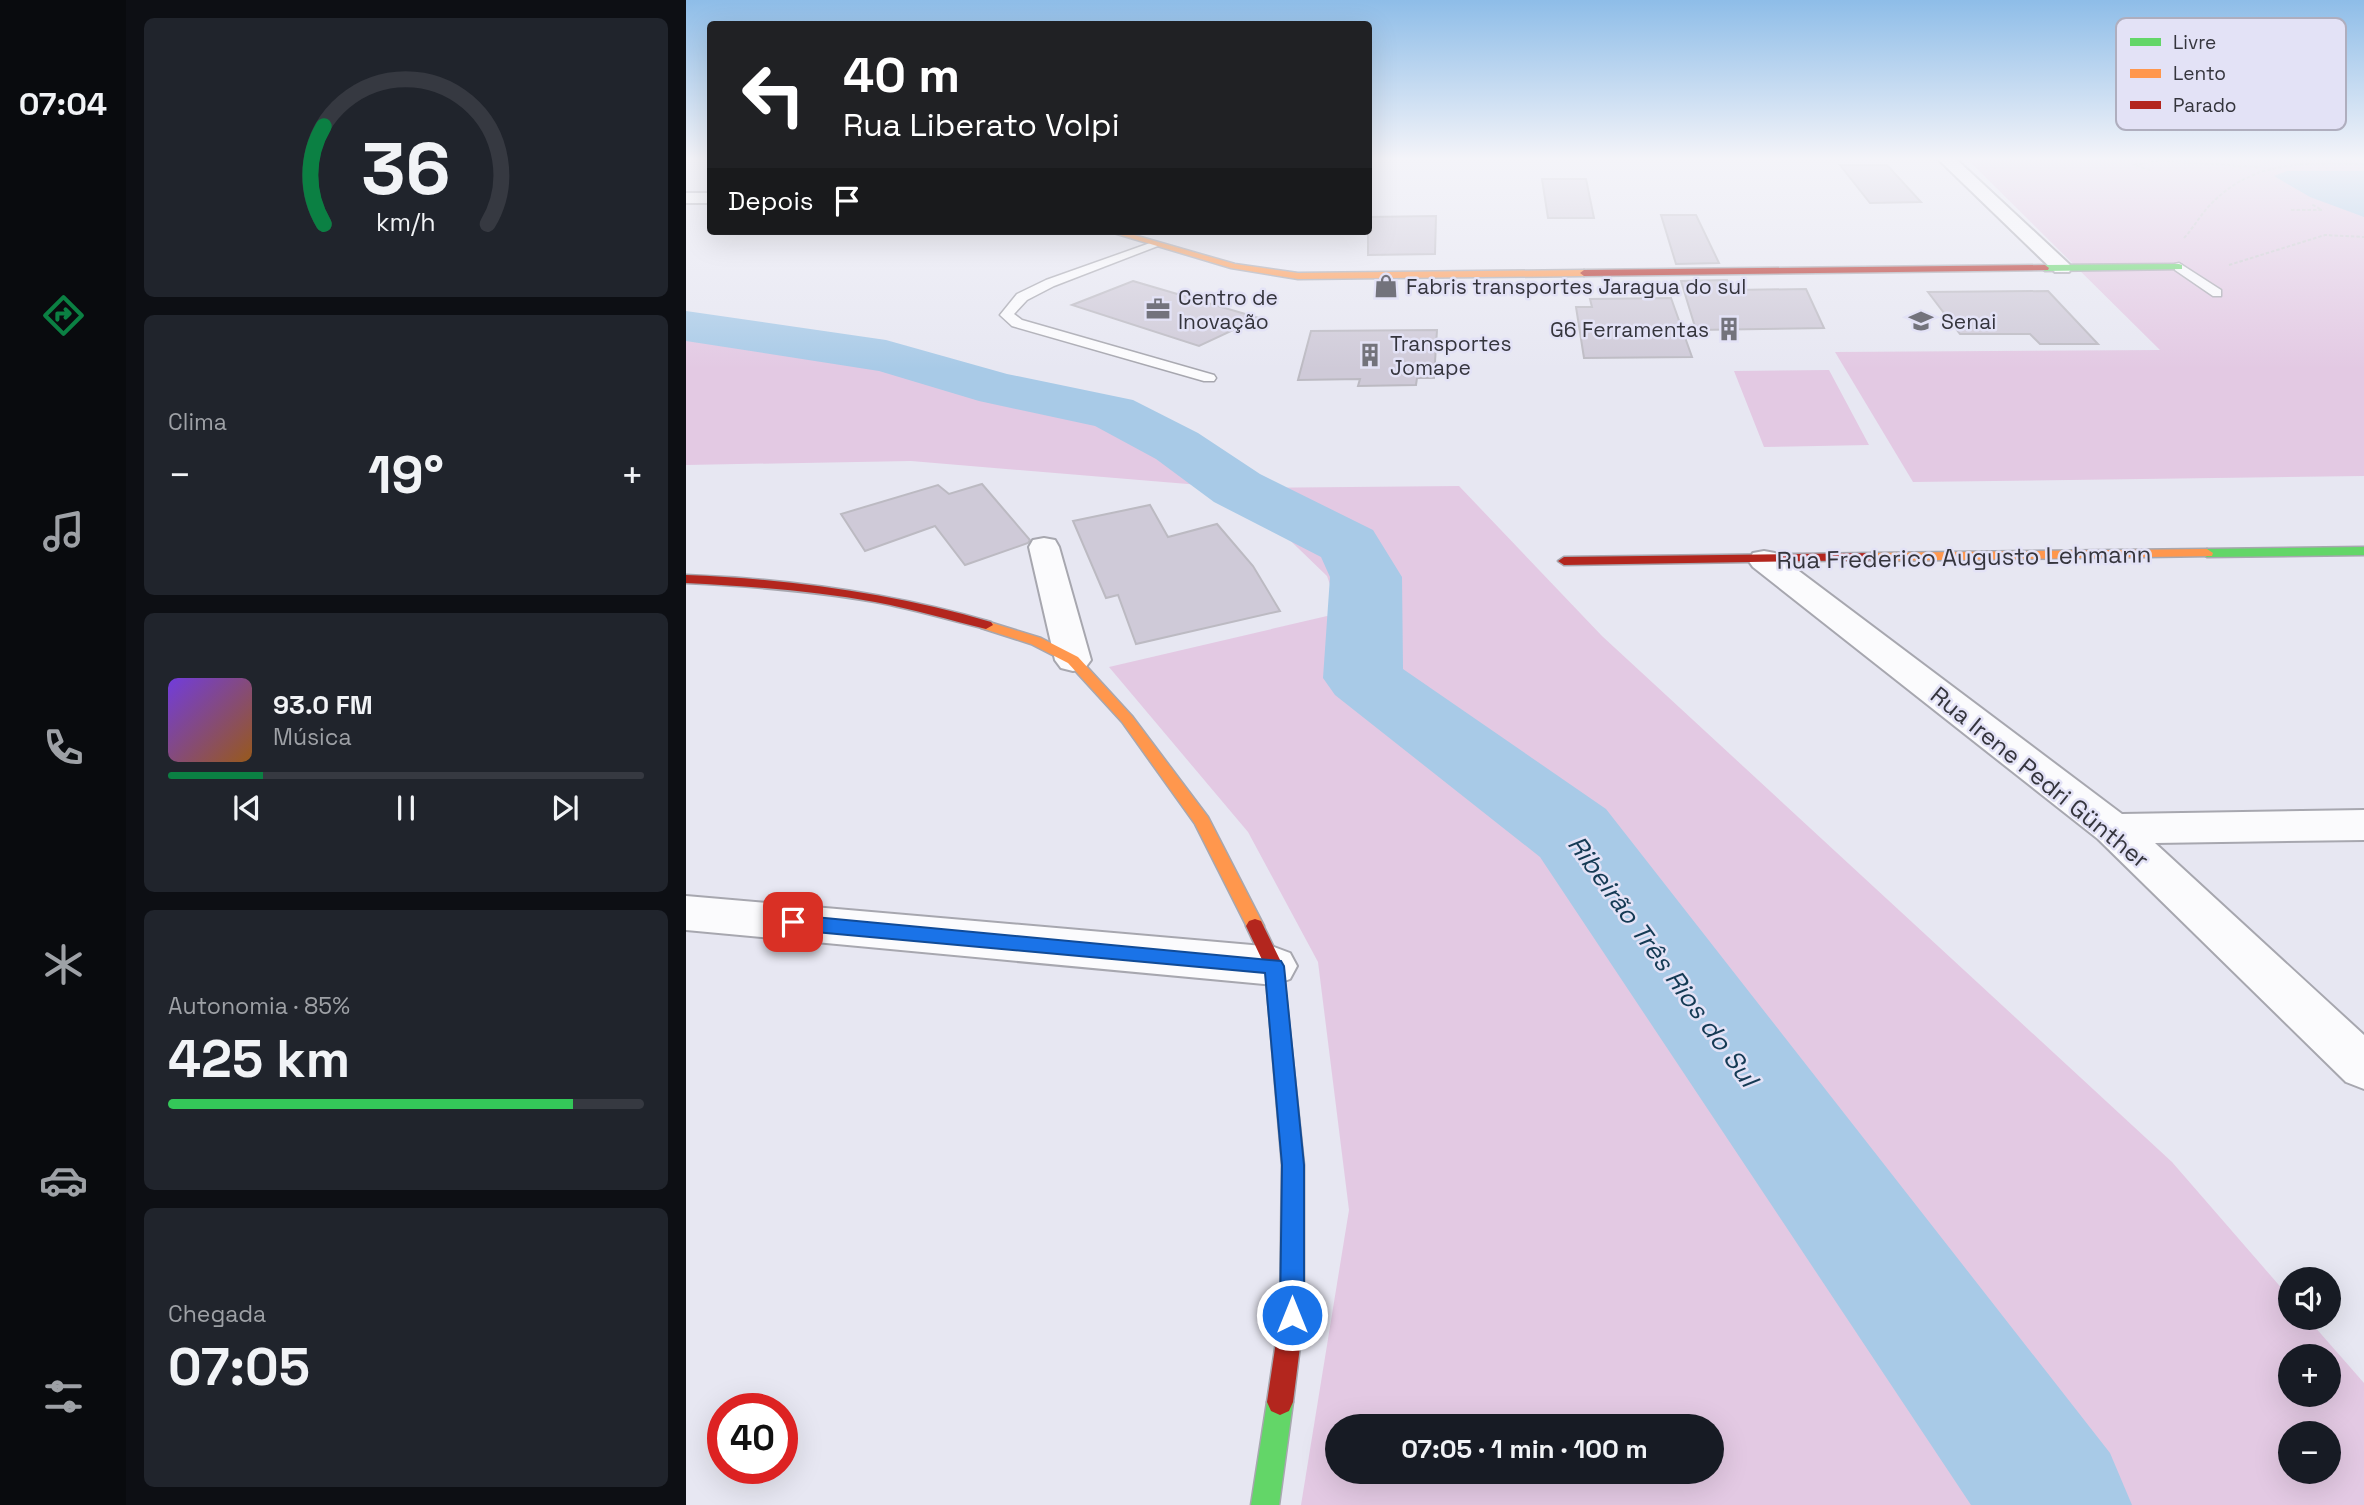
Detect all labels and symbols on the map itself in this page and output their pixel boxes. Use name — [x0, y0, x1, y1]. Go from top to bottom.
legend — [2116, 18, 2346, 130]
text: Livre — [2173, 30, 2216, 55]
text: Lento — [2173, 61, 2226, 86]
text: Parado — [2173, 93, 2237, 118]
shop icon: Fabris transportes Jaragua do sul — [1372, 272, 1400, 300]
place label: Fabris transportes Jaragua do sul — [1406, 273, 1746, 300]
place label: Centro de Inovação — [1178, 284, 1278, 335]
office icon: Centro de Inovação — [1144, 295, 1172, 323]
school or university icon: Senai — [1907, 307, 1935, 335]
place label: Senai — [1941, 308, 1996, 335]
building icon: G6 Ferramentas — [1715, 315, 1743, 343]
place label: G6 Ferramentas — [1550, 316, 1709, 343]
place label: Transportes Jomape — [1390, 330, 1512, 381]
building icon: Transportes Jomape — [1356, 341, 1384, 369]
street label: Rua Frederico Augusto Lehmann — [1776, 538, 2152, 576]
street label: Rua Irene Pedri Günther — [1924, 679, 2156, 875]
water label: Ribeirão Três Rios do Sul — [1560, 829, 1767, 1096]
pin — [763, 892, 823, 952]
position arrow — [1255, 1278, 1329, 1352]
speed limit sign: 40 — [707, 1393, 798, 1484]

